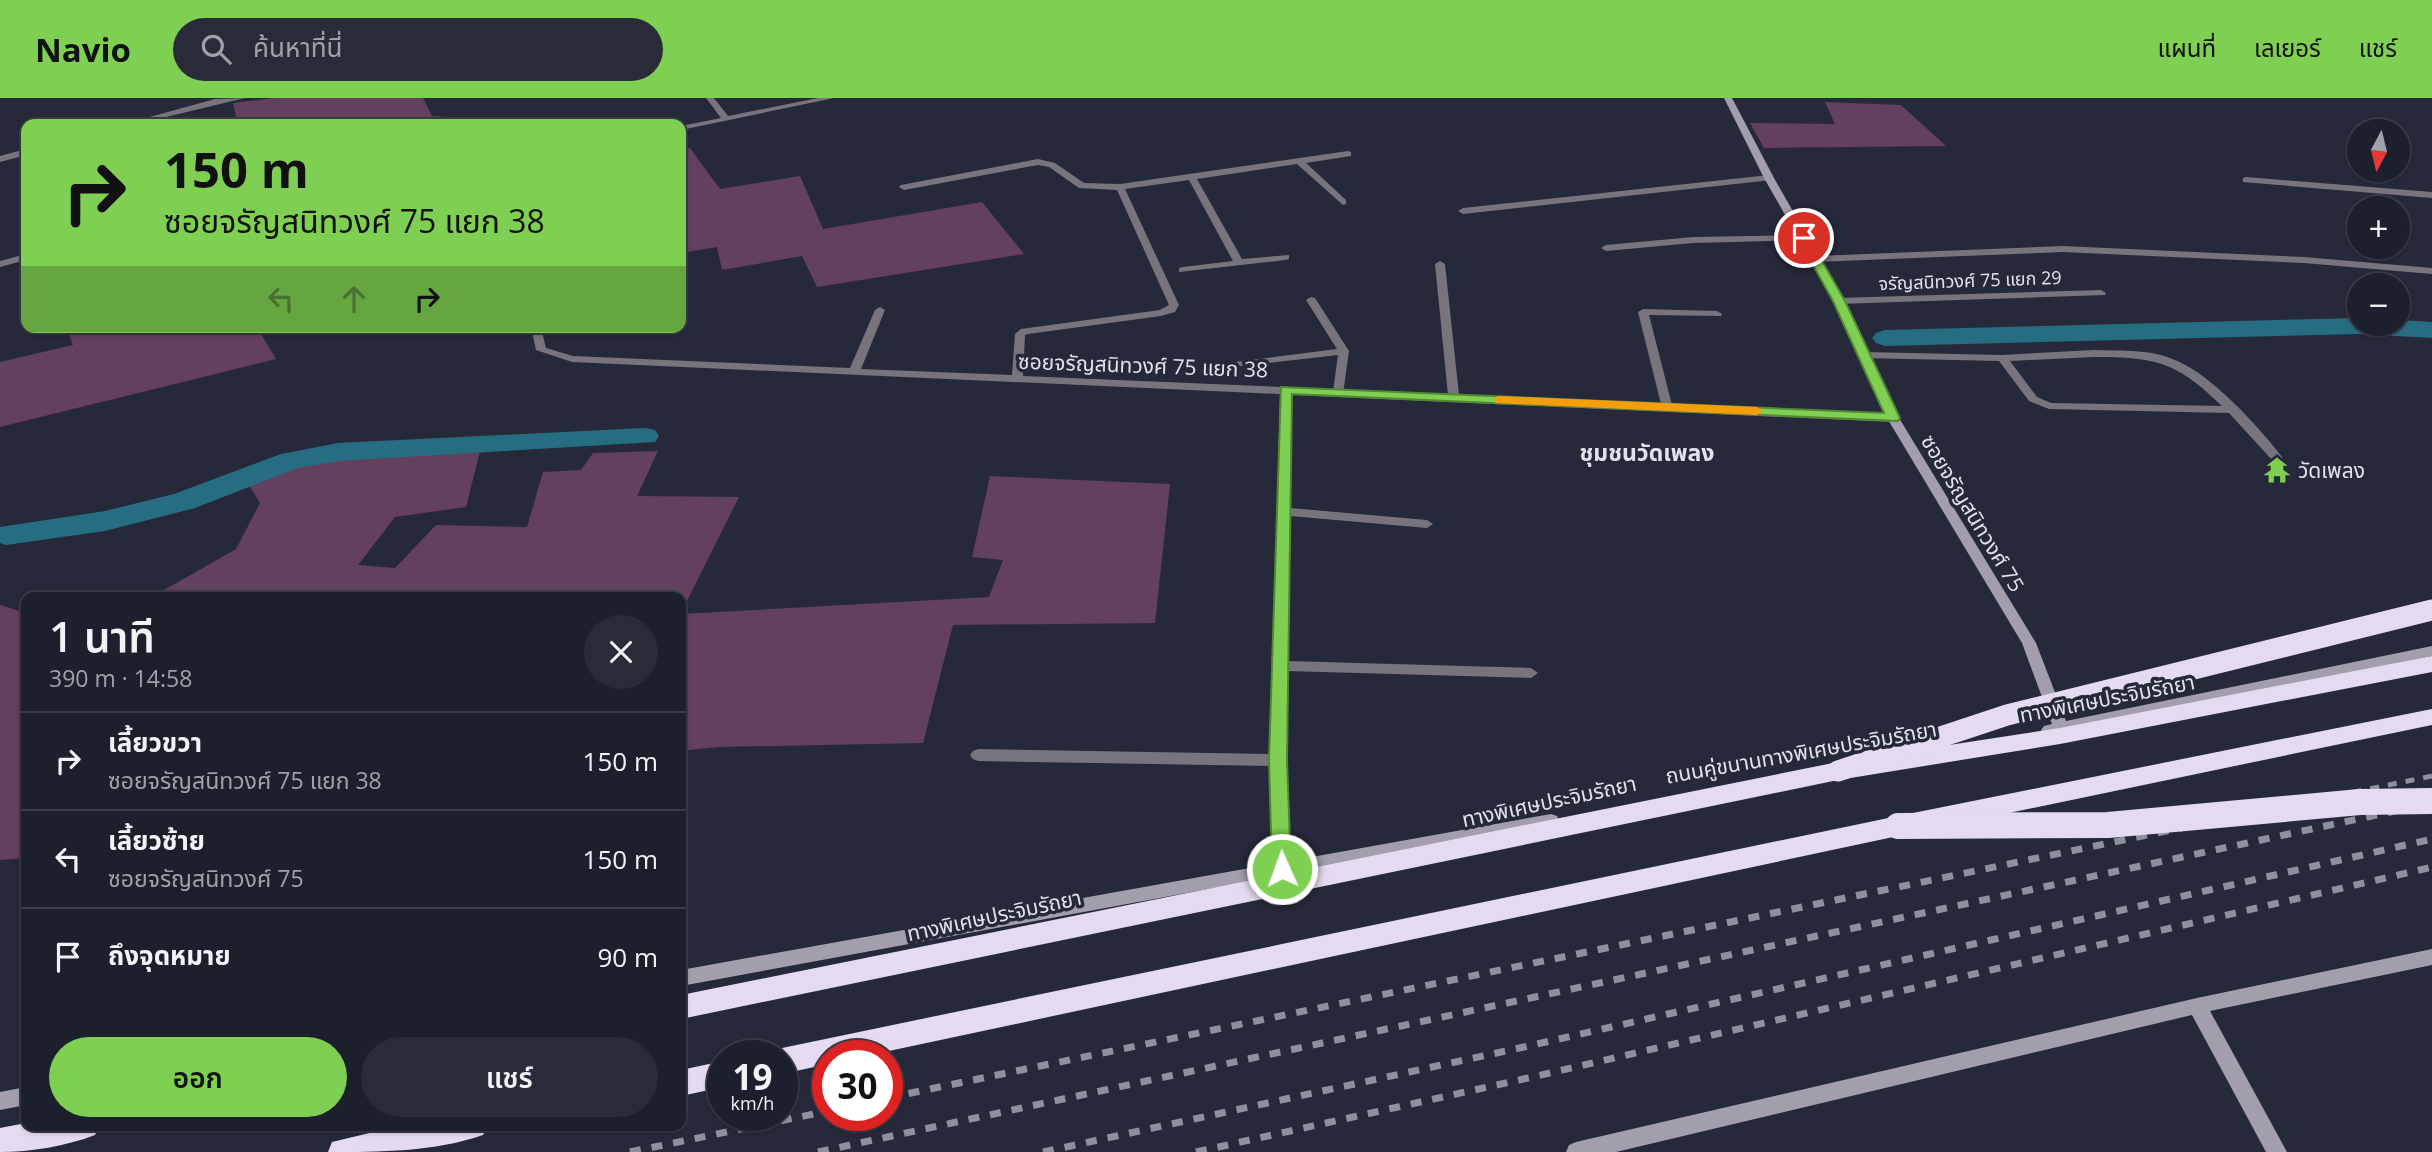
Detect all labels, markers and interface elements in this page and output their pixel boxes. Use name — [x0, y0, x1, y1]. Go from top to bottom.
search box — [173, 18, 663, 81]
text: Navio — [35, 27, 131, 72]
text: ค้นหาที่นี่ — [253, 29, 343, 65]
icon: search — [197, 30, 235, 68]
text: แผนที่ — [2158, 31, 2216, 64]
text: เลเยอร์ — [2254, 31, 2321, 64]
text: แชร์ — [2359, 31, 2397, 64]
north arrow — [2347, 119, 2410, 182]
map controls — [2347, 119, 2410, 336]
text: 150 m — [164, 136, 309, 202]
icon: right — [49, 147, 140, 238]
button: + — [2347, 196, 2410, 259]
text: ซอยจรัญสนิทวงศ์ 75 แยก 38 — [164, 199, 545, 242]
pin — [1774, 208, 1834, 268]
icon: arrive — [1785, 219, 1823, 257]
street label: จรัญสนิทวงศ์ 75 แยก 29 — [1878, 265, 2062, 295]
button: − — [2347, 273, 2410, 336]
icon: left — [262, 280, 300, 318]
icon: ahead — [335, 280, 373, 318]
icon: right — [408, 280, 446, 318]
street label: ซอยจรัญสนิทวงศ์ 75 แยก 38 — [1018, 347, 1268, 383]
street label: ซอยจรัญสนิทวงศ์ 75 — [1915, 429, 2031, 597]
district label: ชุมชนวัดเพลง — [1580, 436, 1714, 468]
temple icon: วัดเพลง — [2262, 455, 2292, 485]
place label: วัดเพลง — [2298, 456, 2365, 484]
text: 1 นาที — [49, 607, 155, 664]
button: close — [584, 615, 658, 689]
text: 390 m · 14:58 — [49, 662, 192, 694]
street label: ทางพิเศษประจิมรัถยา — [2017, 667, 2197, 729]
street label: ถนนคู่ขนานทางพิเศษประจิมรัถยา — [1663, 714, 1939, 790]
text: เลี้ยวขวา — [108, 724, 202, 760]
icon: right — [49, 742, 87, 780]
text: 150 m — [583, 743, 658, 779]
text: ซอยจรัญสนิทวงศ์ 75 แยก 38 — [108, 764, 382, 796]
street label: ทางพิเศษประจิมรัถยา — [1459, 769, 1639, 833]
text: เลี้ยวซ้าย — [108, 822, 205, 858]
position arrow — [1245, 832, 1319, 906]
icon: left — [49, 840, 87, 878]
text: 150 m — [583, 841, 658, 877]
text: ซอยจรัญสนิทวงศ์ 75 — [108, 862, 304, 894]
street label: ทางพิเศษประจิมรัถยา — [904, 883, 1084, 947]
text: ถึงจุดหมาย — [108, 937, 231, 973]
icon: arrive — [49, 938, 87, 976]
text: 90 m — [597, 939, 658, 975]
button: ออก — [49, 1037, 347, 1117]
button: แชร์ — [361, 1037, 658, 1117]
speed limit sign: 30 — [812, 1040, 903, 1131]
text: 19 — [732, 1053, 773, 1100]
text: km/h — [731, 1091, 774, 1115]

